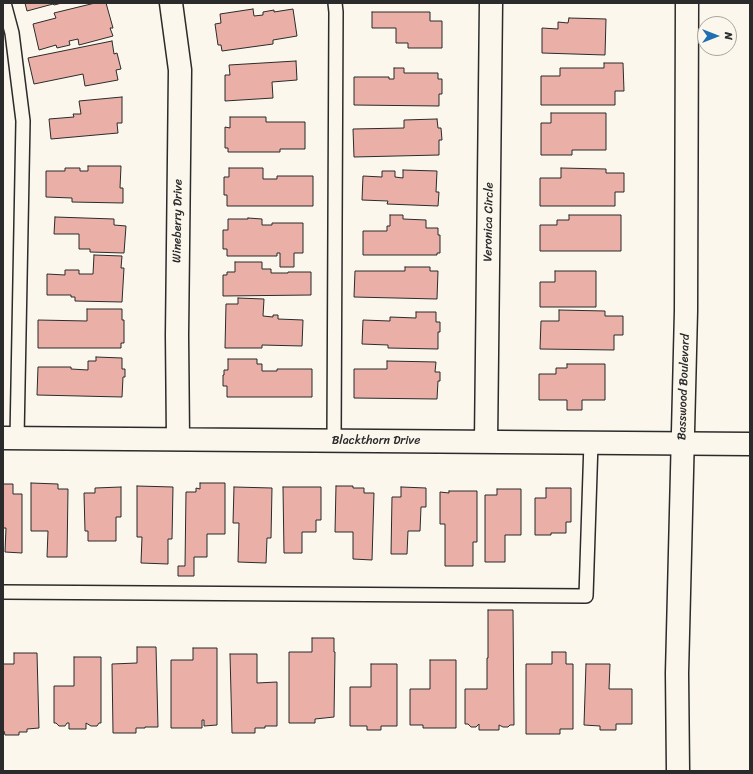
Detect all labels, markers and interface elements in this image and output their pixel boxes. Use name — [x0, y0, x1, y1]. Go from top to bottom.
north arrow — [697, 16, 737, 56]
text: N — [719, 32, 738, 40]
street label: Wineberry Drive — [170, 179, 186, 263]
street label: Veronica Circle — [481, 182, 497, 262]
street label: Basswood Boulevard — [675, 334, 693, 440]
street label: Blackthorn Drive — [332, 434, 420, 448]

